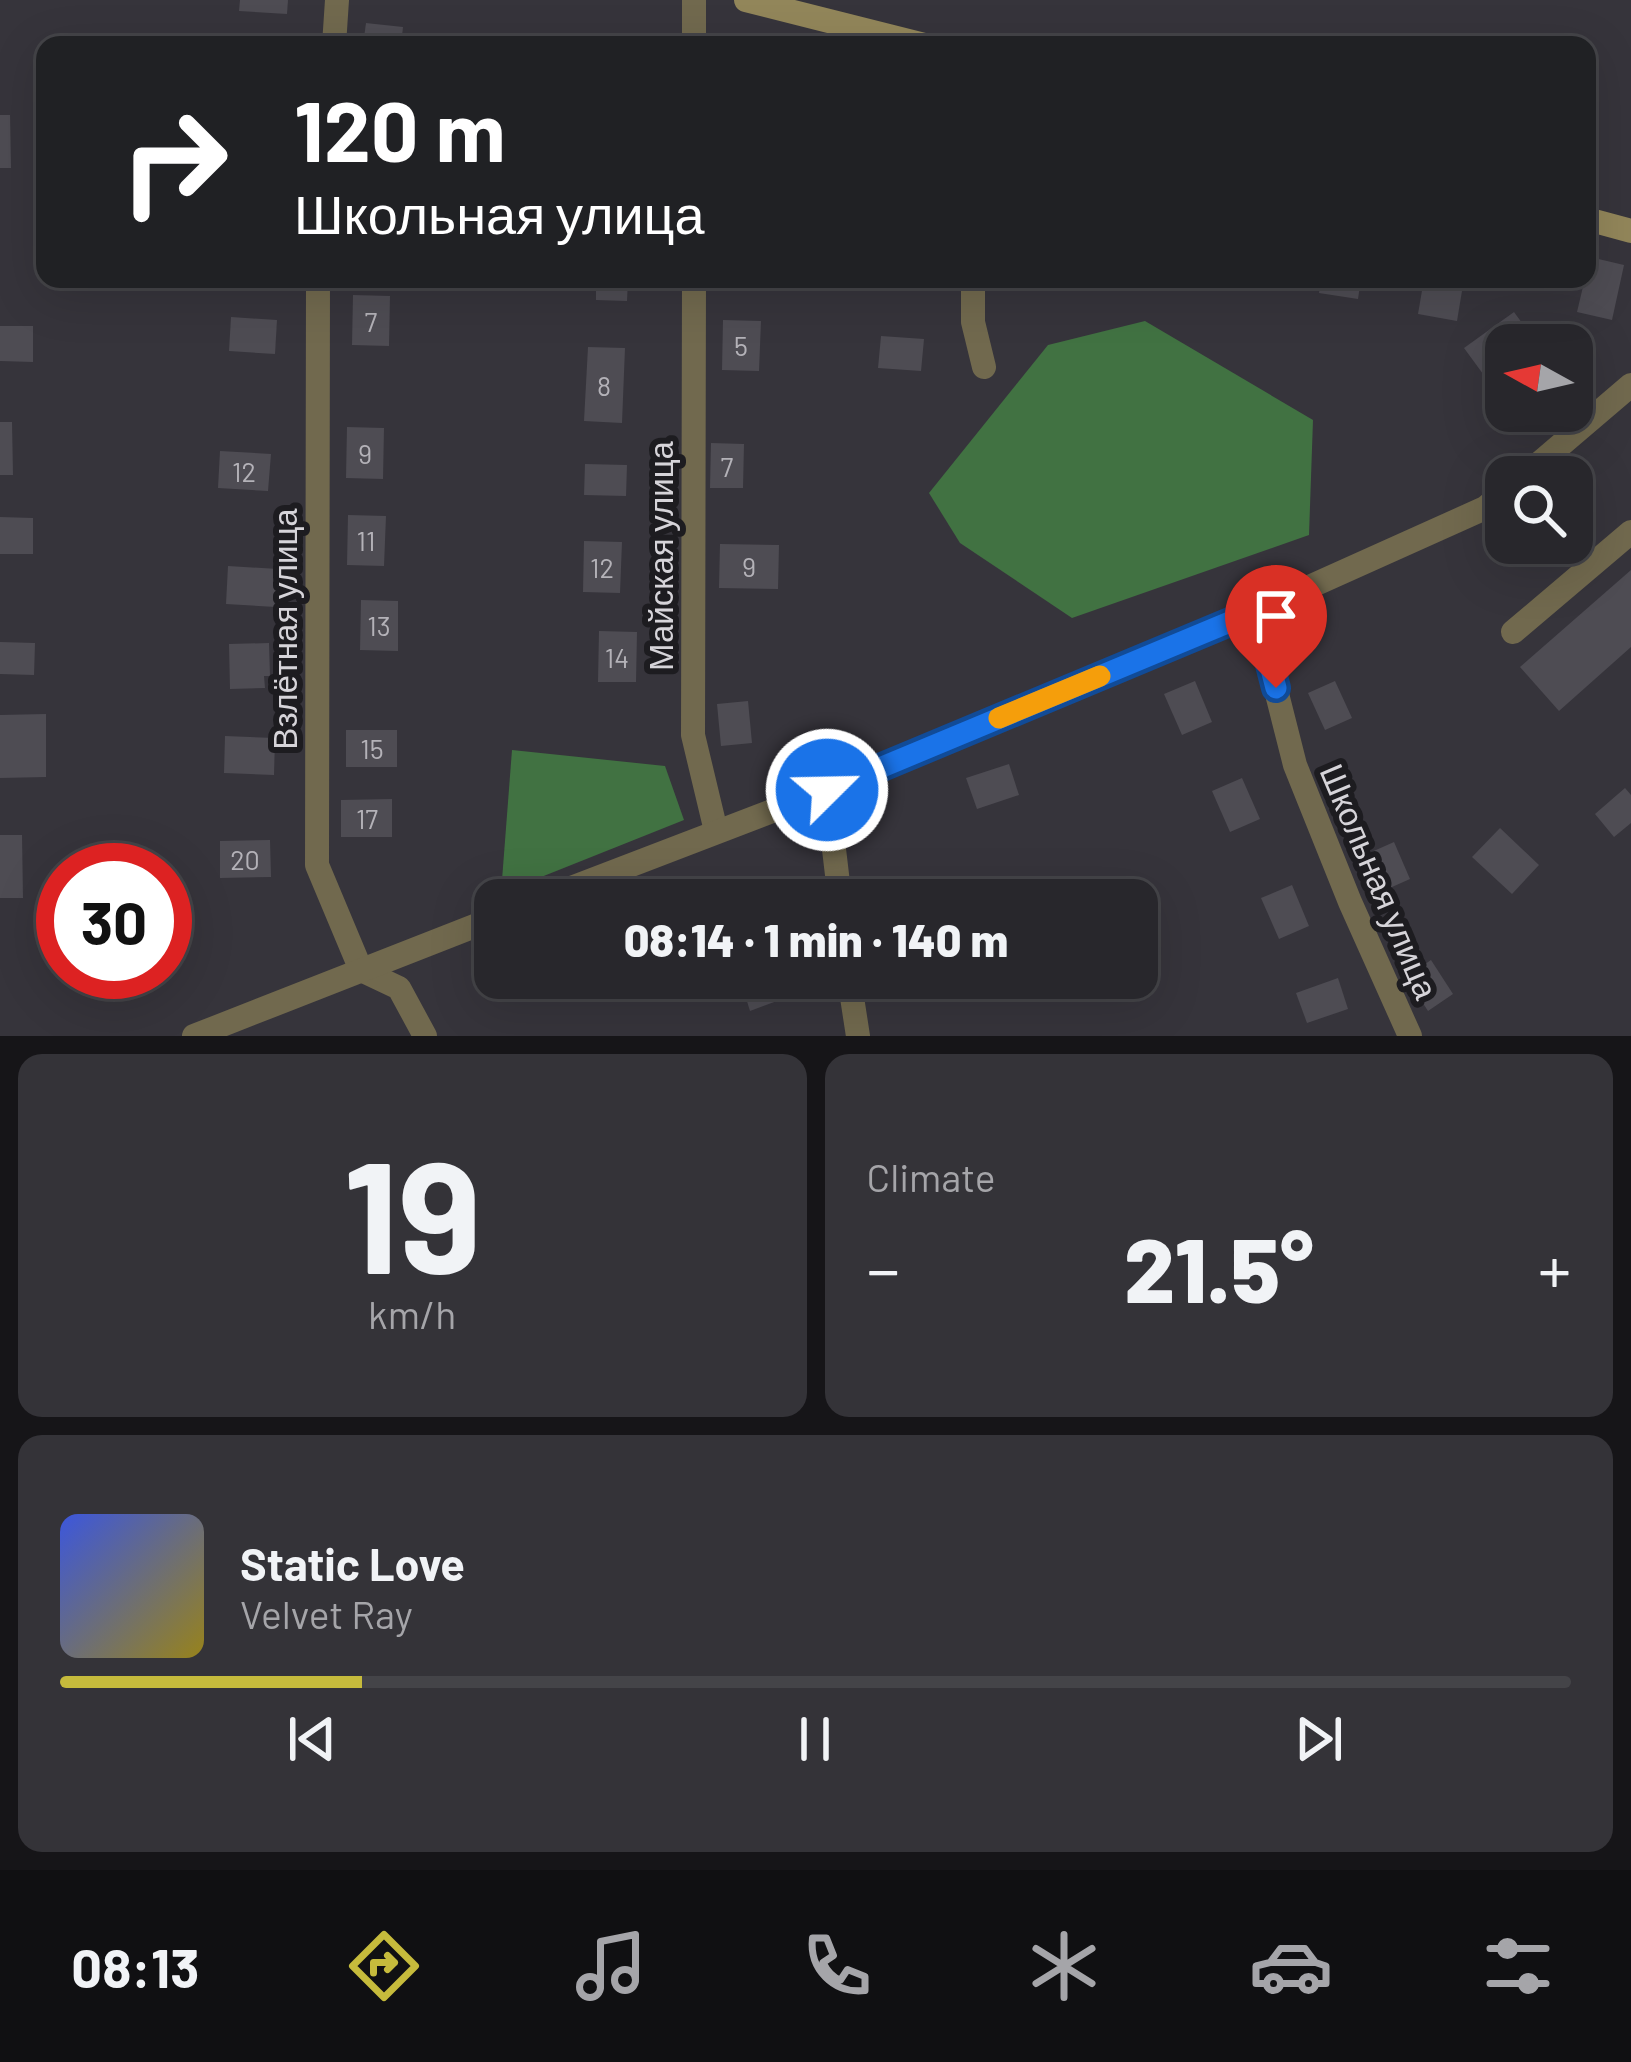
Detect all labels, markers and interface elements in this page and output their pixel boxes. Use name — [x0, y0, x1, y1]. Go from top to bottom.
text: 120 m — [294, 78, 506, 179]
icon: right — [96, 84, 252, 240]
text: Школьная улица — [294, 180, 705, 245]
house number: 7 — [365, 305, 378, 337]
north arrow — [1485, 324, 1593, 432]
map controls — [1485, 324, 1593, 564]
house number: 5 — [734, 329, 748, 361]
house number: 8 — [597, 369, 611, 401]
house number: 9 — [358, 437, 372, 469]
street label: Майская улица — [640, 440, 680, 671]
house number: 7 — [721, 450, 734, 482]
house number: 12 — [232, 455, 256, 487]
button: search — [1485, 456, 1593, 564]
street label: Взлётная улица — [264, 508, 304, 750]
house number: 11 — [357, 524, 375, 556]
house number: 9 — [742, 550, 756, 582]
house number: 12 — [590, 551, 614, 583]
pin — [1225, 565, 1327, 688]
icon: arrive — [1243, 583, 1309, 649]
house number: 13 — [367, 609, 391, 641]
house number: 14 — [605, 641, 629, 673]
position arrow — [764, 727, 890, 853]
house number: 15 — [360, 732, 384, 764]
street label: Школьная улица — [1313, 758, 1448, 1005]
house number: 17 — [356, 802, 378, 834]
speed limit sign: 30 — [36, 843, 192, 999]
house number: 20 — [230, 843, 260, 875]
text: 08:14 · 1 min · 140 m — [624, 912, 1008, 966]
text: 19 — [343, 1118, 481, 1305]
text: Climate — [867, 1153, 996, 1200]
text: 21.5° — [1124, 1213, 1314, 1321]
text: − — [867, 1228, 900, 1307]
text: + — [1538, 1228, 1571, 1307]
text: km/h — [368, 1290, 456, 1337]
text: Static Love — [240, 1536, 465, 1590]
text: Velvet Ray — [240, 1590, 413, 1637]
icon: previous — [279, 1706, 345, 1772]
icon: pause — [782, 1706, 848, 1772]
icon: next — [1286, 1706, 1352, 1772]
icon: directions — [342, 1924, 426, 2008]
icon: music — [569, 1924, 653, 2008]
icon: phone — [795, 1924, 879, 2008]
icon: climate — [1022, 1924, 1106, 2008]
icon: car — [1249, 1924, 1333, 2008]
icon: filters — [1476, 1924, 1560, 2008]
text: 08:13 — [71, 1934, 199, 1999]

